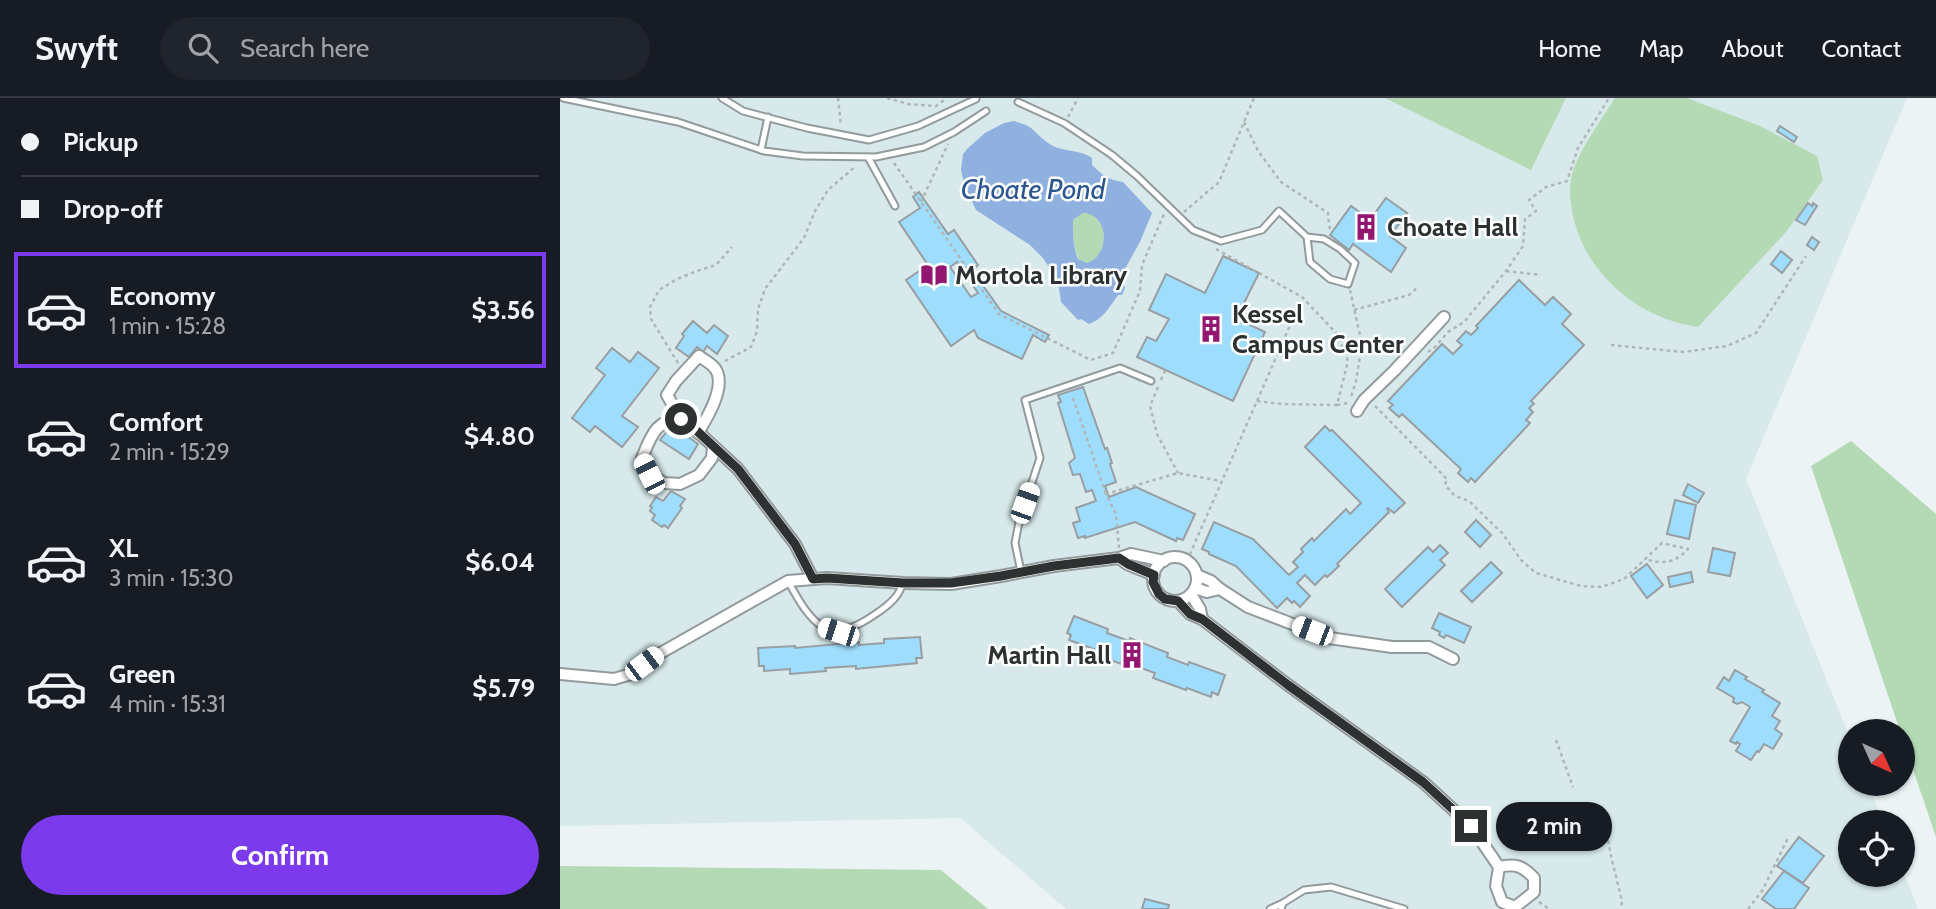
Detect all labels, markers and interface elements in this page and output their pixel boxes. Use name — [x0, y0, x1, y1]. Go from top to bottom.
search box — [160, 17, 650, 80]
text: Swyft — [35, 28, 118, 68]
icon: search — [184, 29, 222, 67]
text: Search here — [240, 32, 369, 64]
text: Home — [1538, 34, 1601, 63]
text: Map — [1639, 34, 1684, 63]
text: About — [1722, 34, 1784, 63]
text: Contact — [1822, 34, 1901, 63]
text: Pickup — [63, 126, 138, 158]
water label: Choate Pond — [961, 172, 1107, 206]
text: Drop-off — [63, 193, 163, 225]
place label: Choate Hall — [1387, 211, 1518, 243]
building icon: Choate Hall — [1351, 212, 1381, 242]
place label: Mortola Library — [955, 259, 1127, 291]
library icon: Mortola Library — [919, 260, 949, 290]
icon: car — [25, 279, 88, 342]
text: Economy — [109, 280, 215, 312]
text: $3.56 — [472, 294, 535, 326]
place label: Kessel Campus Center — [1232, 298, 1404, 360]
text: 1 min · 15:28 — [109, 312, 226, 340]
building icon: Kessel Campus Center — [1196, 314, 1226, 344]
route start — [665, 403, 697, 435]
icon: car — [25, 405, 88, 468]
text: Comfort — [109, 406, 203, 438]
text: $4.80 — [464, 420, 535, 452]
text: 2 min · 15:29 — [109, 438, 230, 466]
car — [631, 451, 668, 497]
car — [1008, 480, 1043, 526]
icon: car — [25, 531, 88, 594]
text: XL — [109, 532, 138, 564]
text: $6.04 — [465, 546, 535, 578]
text: 3 min · 15:30 — [109, 564, 234, 592]
car — [1289, 614, 1336, 648]
car — [815, 616, 862, 648]
place label: Martin Hall — [987, 639, 1111, 671]
building icon: Martin Hall — [1117, 640, 1147, 670]
car — [621, 643, 668, 685]
icon: car — [25, 657, 88, 720]
text: Green — [109, 658, 176, 690]
text: $5.79 — [472, 672, 535, 704]
text: 4 min · 15:31 — [109, 690, 226, 718]
north arrow — [1838, 719, 1914, 796]
map controls — [1838, 719, 1915, 887]
callout: 2 min — [1496, 802, 1611, 850]
route end — [1455, 810, 1487, 842]
button: locate — [1838, 810, 1915, 887]
text: 2 min — [1526, 812, 1582, 840]
button: Confirm — [21, 815, 539, 895]

